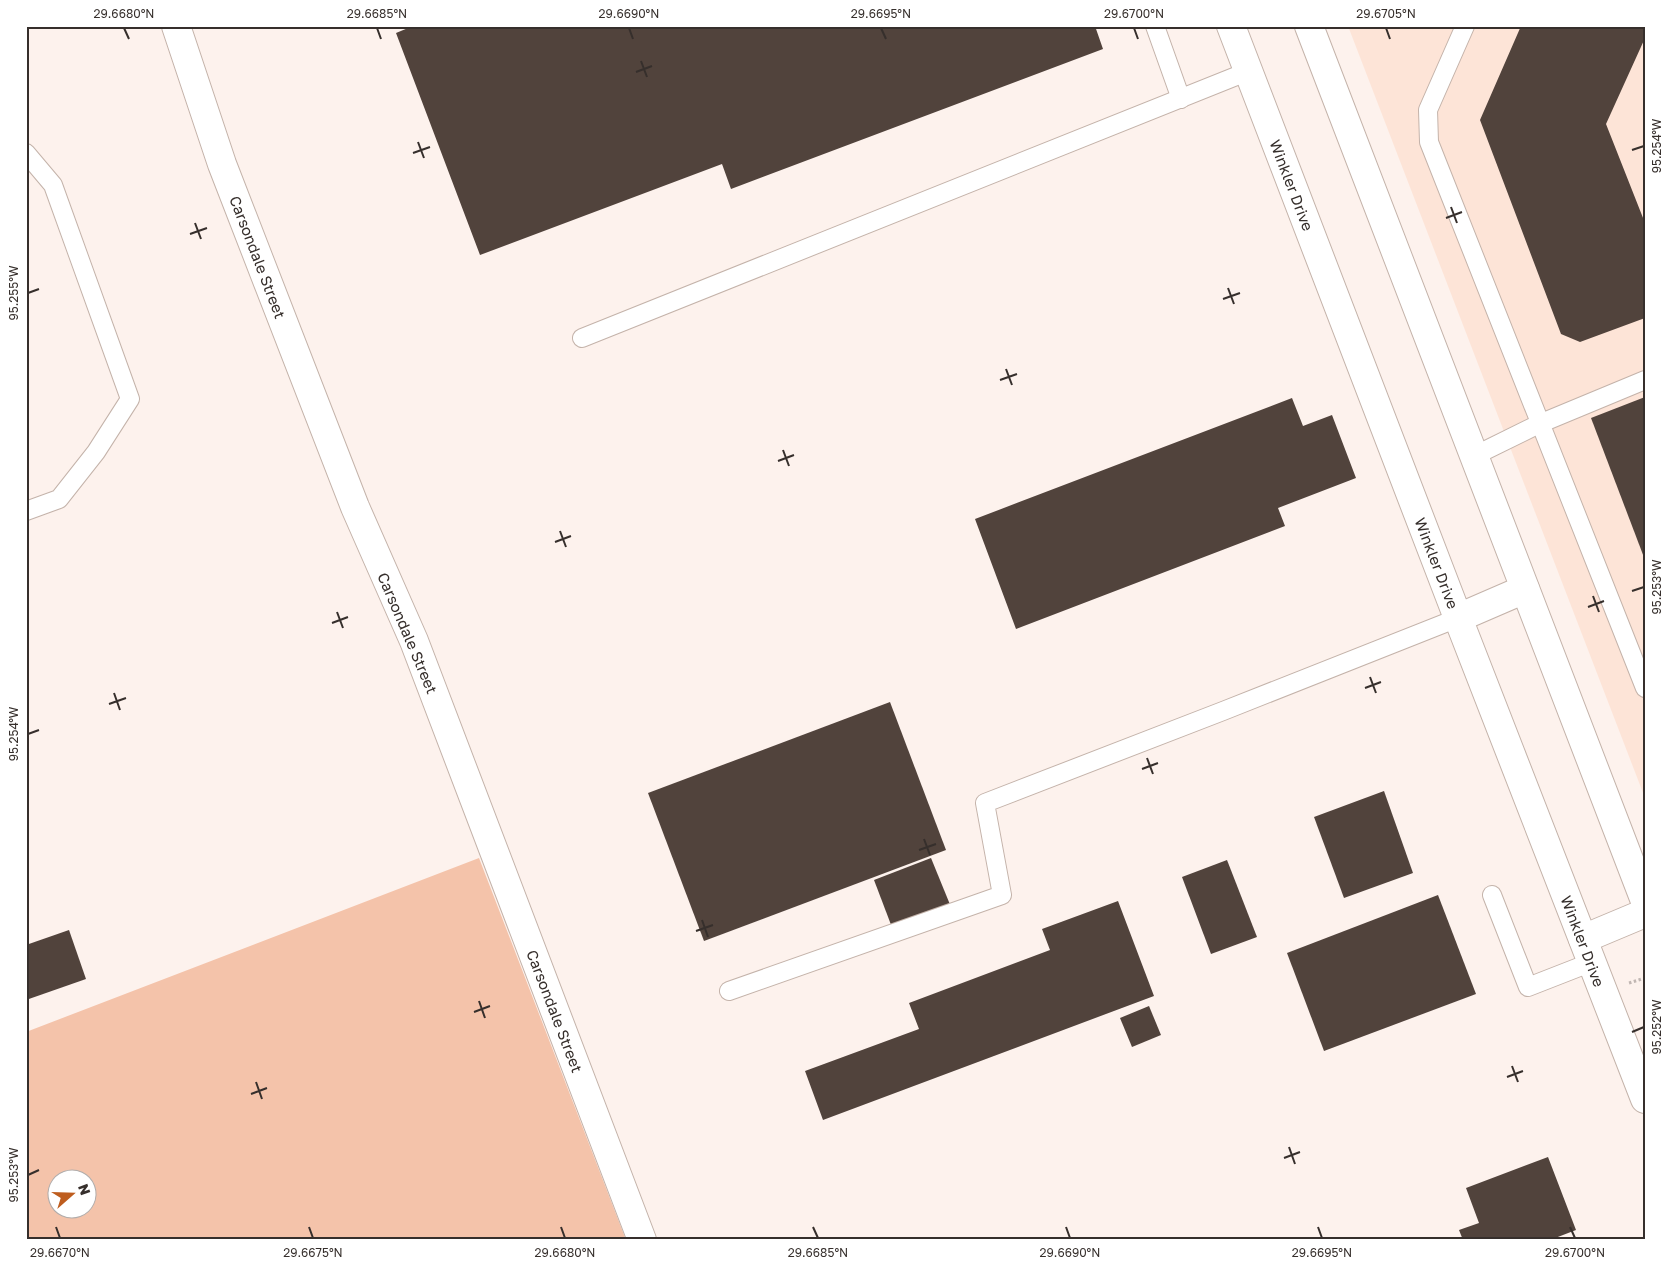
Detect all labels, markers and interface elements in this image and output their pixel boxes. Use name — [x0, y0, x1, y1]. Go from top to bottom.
text: 29.6680°N — [94, 6, 154, 21]
text: 29.6685°N — [347, 6, 407, 21]
text: 29.6690°N — [599, 6, 659, 21]
text: 29.6695°N — [851, 6, 911, 21]
text: 29.6700°N — [1104, 6, 1164, 21]
text: 29.6705°N — [1356, 6, 1416, 21]
text: 95.254°W — [1649, 118, 1664, 173]
street label: Winkler Drive — [1266, 137, 1318, 233]
street label: Carsondale Street — [226, 193, 290, 321]
text: 95.255°W — [6, 265, 21, 320]
street label: Winkler Drive — [1411, 515, 1463, 611]
text: 95.253°W — [1649, 559, 1664, 614]
street label: Carsondale Street — [374, 570, 442, 696]
text: 95.254°W — [6, 706, 21, 761]
street label: Winkler Drive — [1557, 893, 1609, 989]
street label: Carsondale Street — [523, 947, 587, 1075]
text: 95.252°W — [1649, 999, 1664, 1054]
text: 95.253°W — [6, 1147, 21, 1202]
north arrow — [48, 1168, 98, 1218]
text: N — [75, 1181, 94, 1197]
text: 29.6670°N — [30, 1245, 90, 1260]
text: 29.6675°N — [283, 1245, 343, 1260]
text: 29.6680°N — [535, 1245, 595, 1260]
text: 29.6685°N — [788, 1245, 848, 1260]
text: 29.6690°N — [1040, 1245, 1100, 1260]
text: 29.6695°N — [1292, 1245, 1352, 1260]
text: 29.6700°N — [1545, 1245, 1605, 1260]

